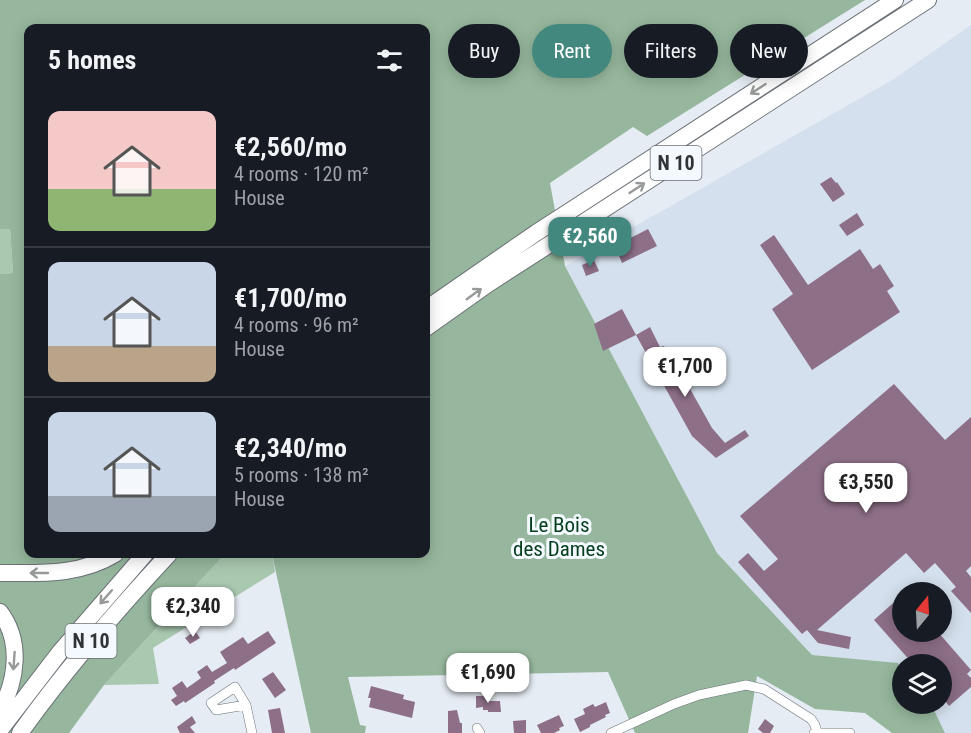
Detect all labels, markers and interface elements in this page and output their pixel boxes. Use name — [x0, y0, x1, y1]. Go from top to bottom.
chip: Buy — [448, 24, 520, 78]
chip: Rent — [532, 24, 612, 78]
chip: Filters — [624, 24, 718, 78]
chip: New — [730, 24, 808, 78]
icon: filters — [373, 44, 406, 77]
text: 5 homes — [48, 45, 136, 75]
one-way arrow — [750, 83, 766, 95]
text: €2,560/mo — [234, 132, 347, 162]
icon: home — [96, 135, 168, 207]
road number: N 10 — [650, 146, 702, 180]
text: 4 rooms · 120 m² — [234, 162, 369, 186]
one-way arrow — [628, 181, 645, 193]
text: House — [234, 186, 285, 210]
pin: €2,560 — [541, 217, 639, 268]
text: €2,560 — [562, 224, 618, 248]
text: €1,700/mo — [234, 283, 347, 313]
icon: home — [96, 286, 168, 358]
one-way arrow — [465, 288, 481, 300]
text: 4 rooms · 96 m² — [234, 313, 359, 337]
text: House — [234, 337, 285, 361]
pin: €1,700 — [636, 347, 734, 398]
text: €1,700 — [657, 354, 713, 378]
text: €2,340/mo — [234, 433, 347, 463]
icon: home — [96, 436, 168, 508]
text: 5 rooms · 138 m² — [234, 463, 369, 487]
pin: €3,550 — [817, 463, 915, 514]
text: €3,550 — [838, 470, 894, 494]
text: House — [234, 487, 285, 511]
park label: Le Bois des Dames — [513, 513, 605, 561]
one-way arrow — [30, 567, 50, 579]
north arrow — [892, 582, 952, 642]
map controls — [892, 582, 952, 714]
pin: €2,340 — [144, 587, 242, 638]
one-way arrow — [99, 589, 113, 604]
text: €2,340 — [165, 594, 221, 618]
road number: N 10 — [66, 624, 116, 658]
one-way arrow — [8, 650, 19, 670]
pin: €1,690 — [439, 653, 537, 704]
button: layers — [892, 654, 952, 714]
text: €1,690 — [460, 660, 516, 684]

